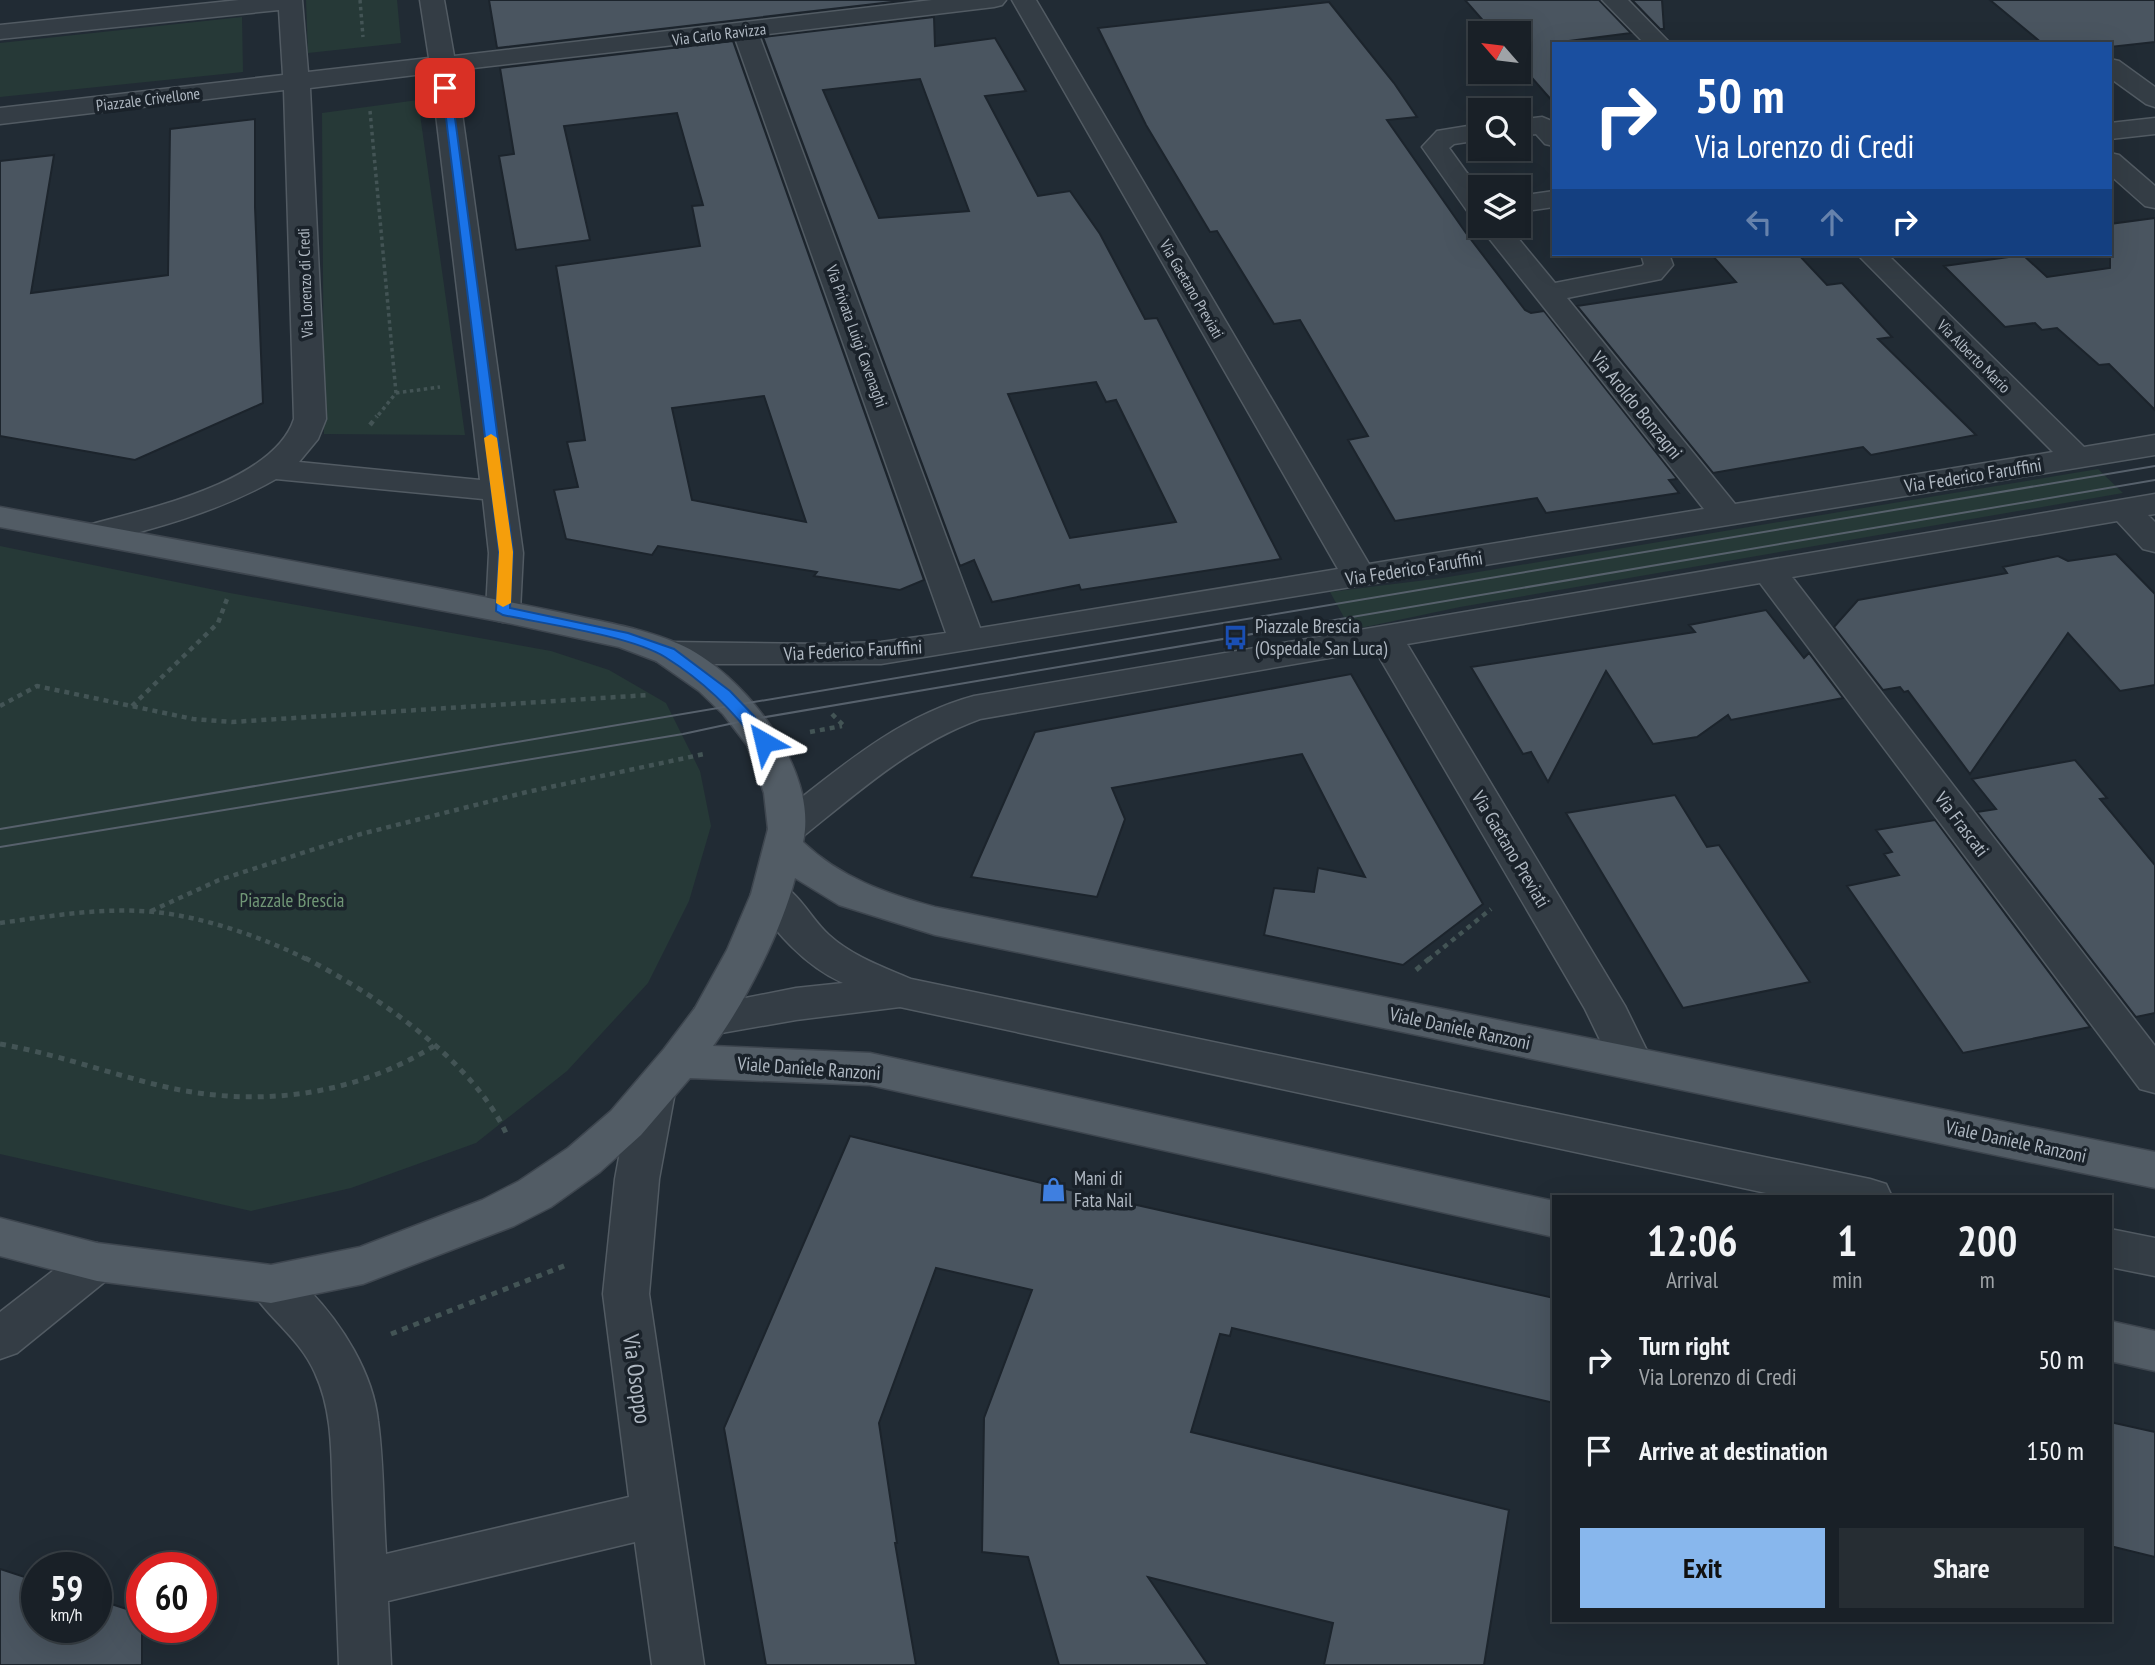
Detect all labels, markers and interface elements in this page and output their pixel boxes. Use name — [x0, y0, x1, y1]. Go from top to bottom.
street label: Via Carlo Ravizza — [670, 18, 767, 50]
north arrow — [1468, 21, 1531, 84]
map controls — [1468, 21, 1531, 238]
pin — [415, 58, 475, 118]
text: 50 m — [1695, 63, 1784, 127]
icon: arrive — [426, 69, 464, 107]
icon: right — [1580, 70, 1671, 161]
street label: Piazzale Crivellone — [95, 83, 201, 115]
button: search — [1468, 98, 1531, 161]
text: Via Lorenzo di Credi — [1695, 125, 1914, 167]
button: layers — [1468, 175, 1531, 238]
icon: left — [1740, 203, 1778, 241]
icon: ahead — [1813, 203, 1851, 241]
icon: right — [1886, 203, 1924, 241]
street label: Via Lorenzo di Credi — [293, 228, 317, 339]
street label: Via Gaetano Previati — [1155, 235, 1228, 342]
street label: Via Privata Luigi Cavenaghi — [822, 261, 892, 410]
street label: Via Alberto Mario — [1932, 314, 2015, 397]
street label: Via Aroldo Bonzagni — [1586, 345, 1688, 464]
street label: Via Federico Faruffini — [1902, 452, 2043, 498]
street label: Via Federico Faruffini — [1343, 545, 1484, 591]
place label: Piazzale Brescia (Ospedale San Luca) — [1255, 614, 1388, 660]
bus stop icon: Piazzale Brescia (Ospedale San Luca) — [1221, 623, 1249, 651]
street label: Via Federico Faruffini — [782, 634, 923, 666]
position arrow — [727, 705, 801, 779]
street label: Via Gaetano Previati — [1466, 785, 1555, 912]
street label: Via Frascati — [1929, 786, 1994, 861]
park label: Piazzale Brescia — [240, 888, 344, 912]
street label: Viale Daniele Ranzoni — [1386, 1001, 1533, 1055]
street label: Viale Daniele Ranzoni — [736, 1051, 881, 1085]
street label: Viale Daniele Ranzoni — [1942, 1114, 2089, 1168]
place label: Mani di Fata Nail — [1074, 1166, 1133, 1212]
shop icon: Mani di Fata Nail — [1040, 1175, 1068, 1203]
text: 12:06 — [1647, 1213, 1738, 1268]
text: 1 — [1837, 1213, 1857, 1268]
text: 200 — [1957, 1213, 2017, 1268]
text: Arrival — [1666, 1265, 1718, 1294]
text: min — [1832, 1265, 1862, 1294]
text: m — [1980, 1265, 1995, 1294]
text: Turn right — [1639, 1329, 1730, 1362]
street label: Via Osoppo — [617, 1331, 658, 1426]
icon: right — [1580, 1341, 1618, 1379]
text: 50 m — [2038, 1343, 2084, 1376]
text: Via Lorenzo di Credi — [1639, 1362, 1797, 1391]
icon: arrive — [1580, 1432, 1618, 1470]
text: Arrive at destination — [1639, 1434, 1828, 1467]
text: 150 m — [2026, 1434, 2084, 1467]
button: Exit — [1580, 1528, 1825, 1608]
button: Share — [1839, 1528, 2084, 1608]
speed limit sign: 60 — [126, 1552, 217, 1643]
text: 59 — [50, 1565, 83, 1611]
text: km/h — [51, 1603, 82, 1626]

